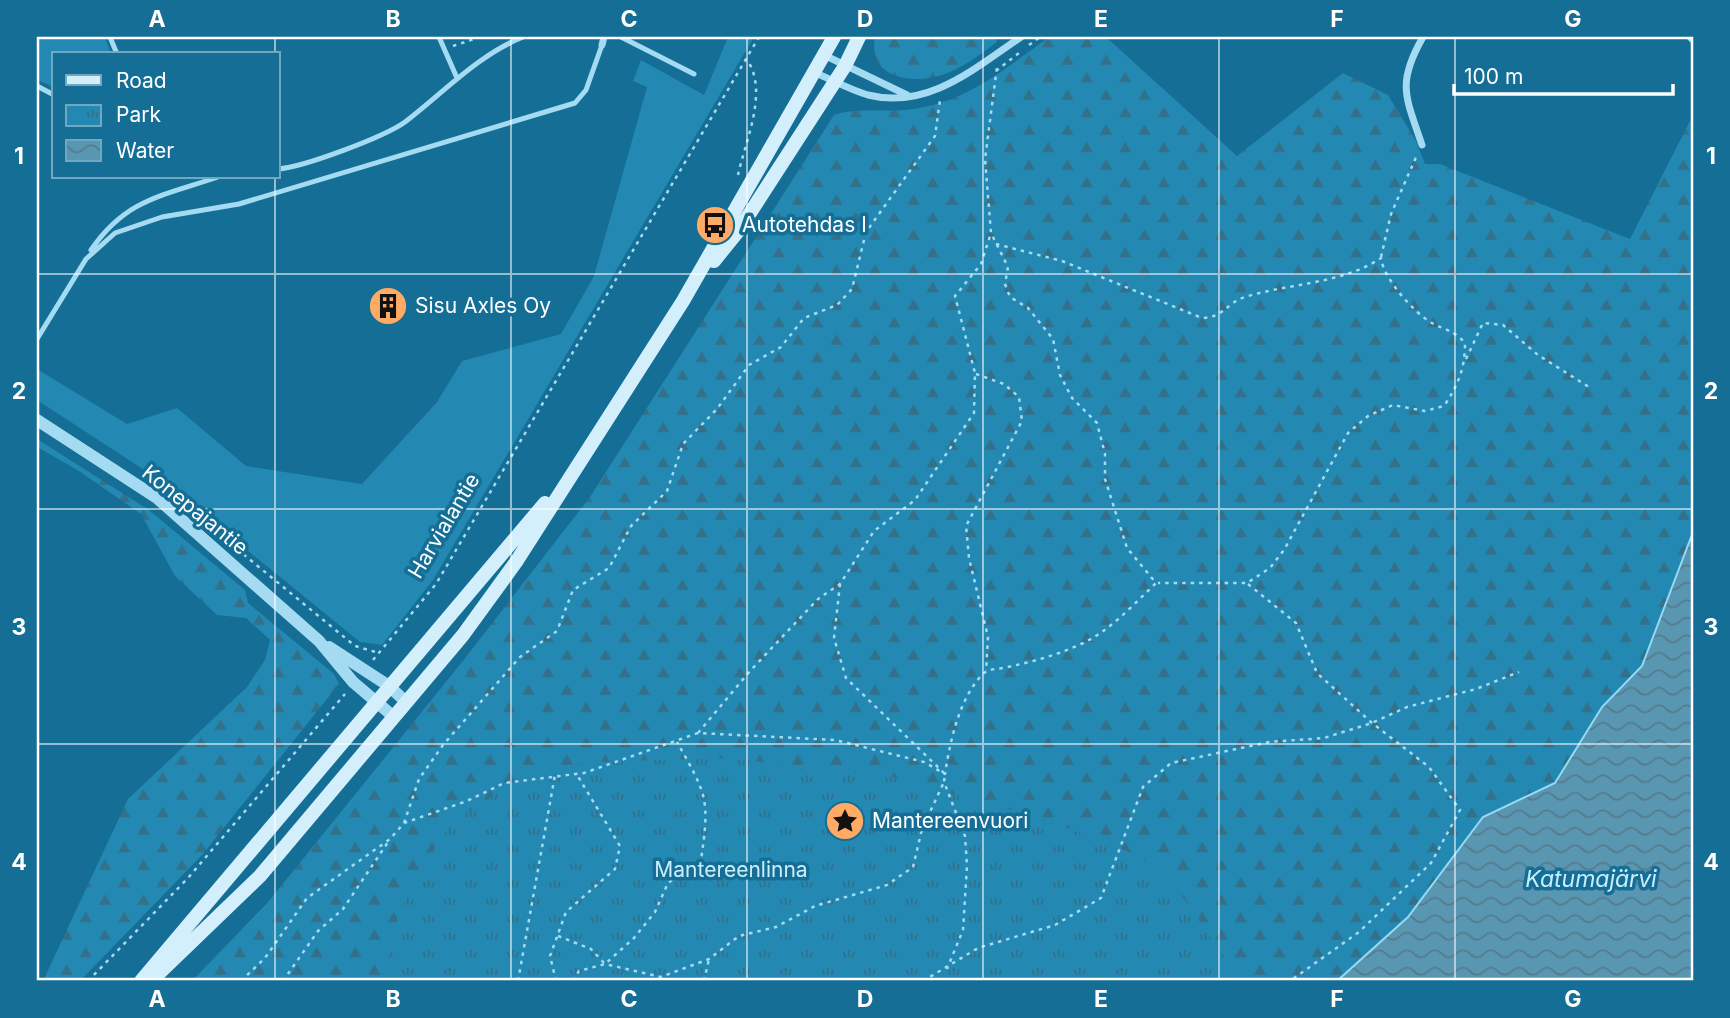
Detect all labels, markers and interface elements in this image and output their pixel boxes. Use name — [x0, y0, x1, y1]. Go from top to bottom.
text: A — [148, 5, 166, 33]
text: B — [385, 5, 401, 33]
text: C — [620, 5, 638, 33]
text: D — [857, 5, 873, 33]
text: E — [1094, 5, 1108, 33]
text: F — [1330, 5, 1344, 33]
text: G — [1564, 5, 1582, 33]
legend — [52, 52, 280, 178]
scale bar — [1454, 52, 1672, 96]
text: 100 m — [1464, 64, 1523, 89]
text: Road — [116, 68, 167, 93]
text: Park — [116, 102, 161, 127]
text: Water — [116, 138, 174, 163]
text: 1 — [14, 142, 24, 170]
text: 1 — [1706, 142, 1716, 170]
bus stop icon: Autotehdas I — [694, 204, 736, 246]
place label: Autotehdas I — [742, 212, 867, 237]
building icon: Sisu Axles Oy — [367, 285, 409, 327]
place label: Sisu Axles Oy — [415, 293, 551, 318]
text: 2 — [12, 377, 26, 405]
text: 2 — [1704, 377, 1718, 405]
street label: Konepajantie — [137, 459, 253, 560]
street label: Harvialantie — [403, 469, 485, 583]
text: 3 — [12, 613, 26, 641]
text: 3 — [1704, 613, 1718, 641]
place icon: Mantereenvuori — [824, 800, 866, 842]
place label: Mantereenvuori — [872, 808, 1028, 833]
text: 4 — [11, 848, 27, 876]
text: 4 — [1703, 848, 1719, 876]
park label: Mantereenlinna — [654, 857, 808, 882]
water label: Katumajärvi — [1525, 865, 1657, 893]
text: A — [148, 985, 166, 1013]
text: B — [385, 985, 401, 1013]
text: C — [620, 985, 638, 1013]
text: D — [857, 985, 873, 1013]
text: E — [1094, 985, 1108, 1013]
text: F — [1330, 985, 1344, 1013]
text: G — [1564, 985, 1582, 1013]

